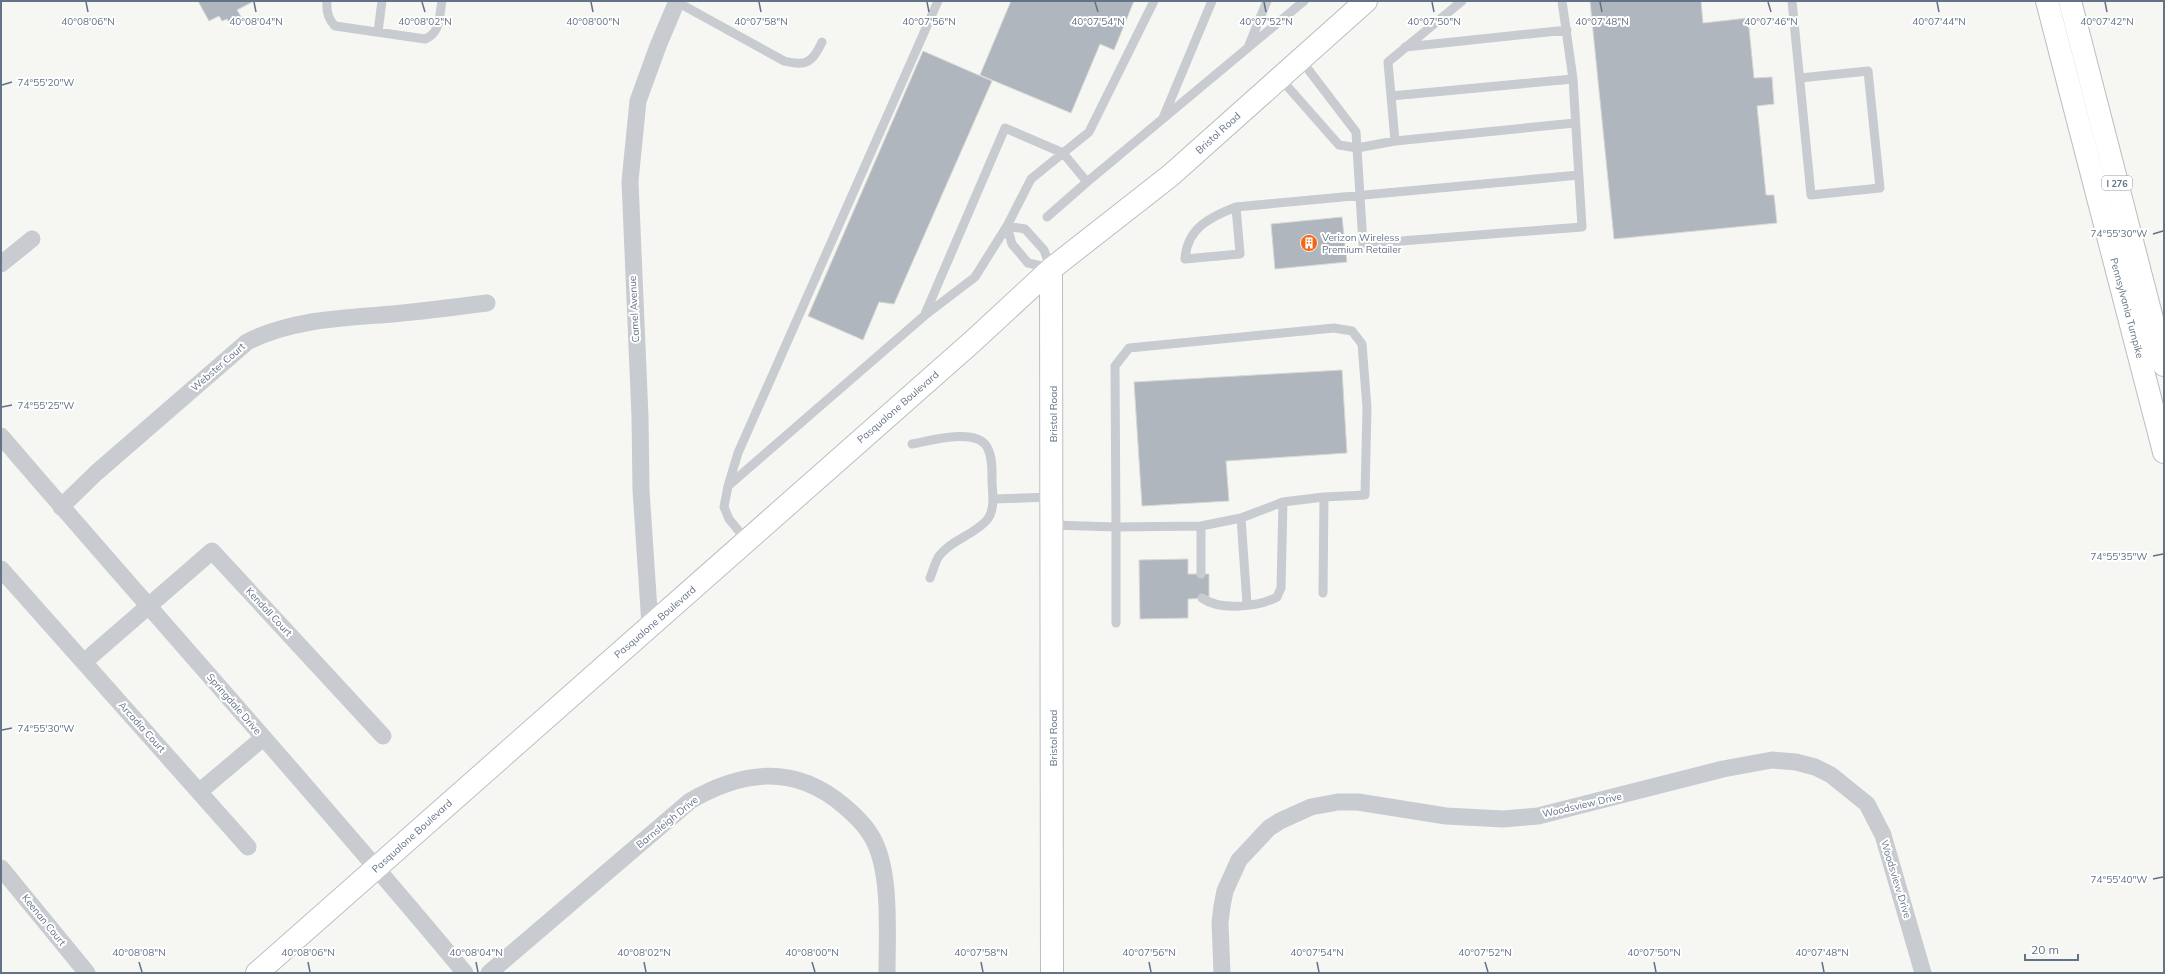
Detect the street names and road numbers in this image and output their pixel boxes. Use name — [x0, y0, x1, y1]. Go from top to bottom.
street label: Bristol Road — [1193, 109, 1243, 157]
road number: I 276 — [2102, 176, 2132, 190]
street label: Pennsylvania Turnpike — [2107, 256, 2147, 360]
street label: Camel Avenue — [626, 275, 642, 343]
street label: Webster Court — [188, 340, 248, 394]
street label: Pasqualone Boulevard — [855, 368, 941, 446]
street label: Bristol Road — [1047, 386, 1060, 442]
street label: Pasqualone Boulevard — [612, 583, 698, 661]
street label: Kendall Court — [243, 585, 295, 640]
street label: Springdale Drive — [204, 671, 264, 737]
street label: Arcadia Court — [116, 699, 169, 756]
street label: Bristol Road — [1047, 710, 1060, 766]
street label: Woodsview Drive — [1541, 790, 1623, 820]
street label: Barnsleigh Drive — [633, 793, 701, 851]
street label: Pasqualone Boulevard — [369, 796, 455, 876]
street label: Woodsview Drive — [1878, 838, 1914, 920]
street label: Keenan Court — [19, 892, 69, 949]

